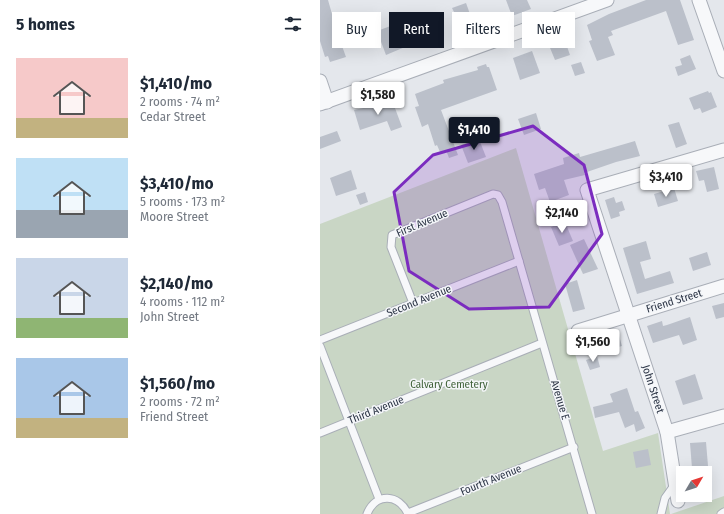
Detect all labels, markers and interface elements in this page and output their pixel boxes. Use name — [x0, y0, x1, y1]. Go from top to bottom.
chip: Buy — [332, 12, 381, 48]
chip: Rent — [389, 12, 444, 48]
chip: Filters — [452, 12, 514, 48]
chip: New — [522, 12, 575, 48]
icon: filters — [282, 13, 304, 35]
text: 5 homes — [16, 14, 75, 35]
text: $1,410/mo — [140, 73, 212, 94]
icon: home — [48, 74, 96, 122]
pin: $1,580 — [345, 82, 411, 116]
text: $1,580 — [361, 87, 395, 102]
text: 2 rooms · 74 m² — [140, 94, 220, 109]
text: Cedar Street — [140, 109, 206, 124]
pin: $1,410 — [441, 117, 507, 151]
text: $1,410 — [458, 122, 490, 137]
pin: $3,410 — [633, 164, 699, 198]
text: $3,410 — [649, 169, 683, 184]
text: $3,410/mo — [140, 173, 214, 194]
icon: home — [48, 174, 96, 222]
text: 5 rooms · 173 m² — [140, 194, 225, 209]
pin: $2,140 — [529, 200, 595, 234]
text: $2,140 — [545, 205, 579, 220]
street label: First Avenue — [394, 206, 450, 240]
text: Moore Street — [140, 209, 209, 224]
text: $2,140/mo — [140, 273, 213, 294]
icon: home — [48, 274, 96, 322]
street label: Second Avenue — [385, 282, 453, 320]
street label: Friend Street — [644, 286, 704, 316]
text: 4 rooms · 112 m² — [140, 294, 225, 309]
text: John Street — [140, 309, 199, 324]
pin: $1,560 — [560, 329, 626, 363]
text: $1,560 — [576, 334, 610, 349]
street label: John Street — [639, 363, 667, 415]
text: $1,560/mo — [140, 373, 215, 394]
icon: home — [48, 374, 96, 422]
park label: Calvary Cemetery — [410, 378, 488, 391]
street label: Avenue E — [548, 379, 572, 421]
street label: Third Avenue — [346, 393, 406, 427]
text: 2 rooms · 72 m² — [140, 394, 220, 409]
text: Friend Street — [140, 409, 208, 424]
street label: Fourth Avenue — [458, 462, 524, 498]
north arrow — [676, 466, 712, 502]
map controls — [676, 466, 712, 502]

